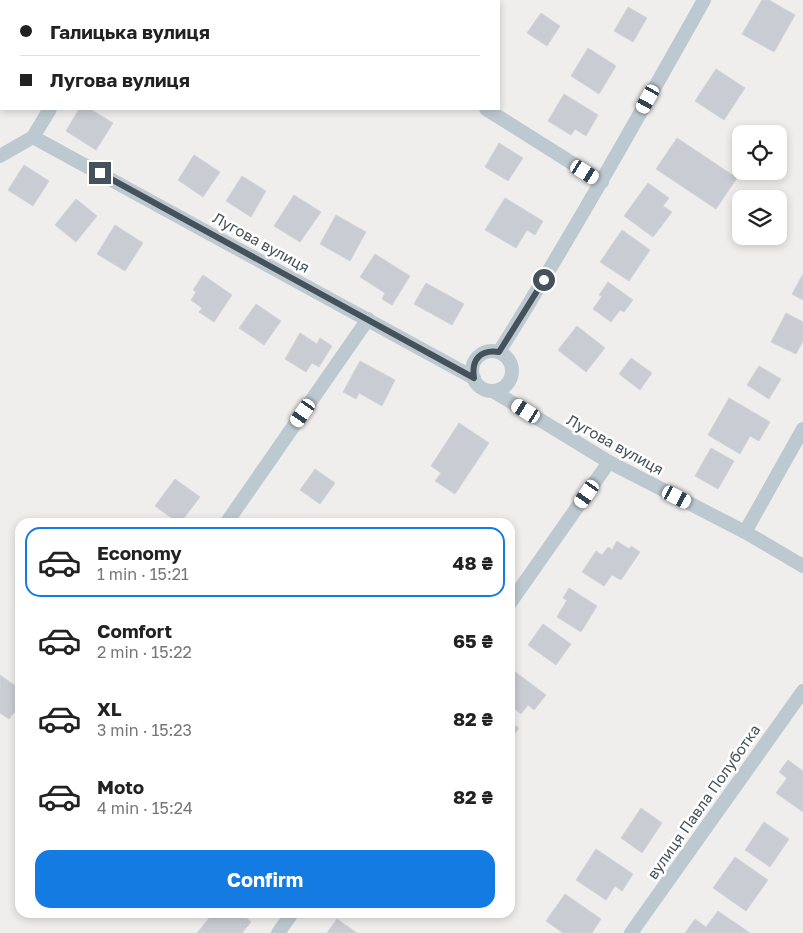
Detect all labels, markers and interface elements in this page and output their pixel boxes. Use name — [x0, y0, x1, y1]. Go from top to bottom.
text: Галицька вулиця — [50, 20, 210, 43]
text: Лугова вулиця — [50, 68, 190, 91]
car — [634, 82, 661, 116]
map controls — [732, 125, 787, 245]
button: locate — [732, 125, 787, 180]
car — [568, 158, 601, 186]
route end — [89, 162, 111, 184]
button: layers — [732, 190, 787, 245]
street label: Лугова вулиця — [210, 208, 313, 276]
route start — [533, 269, 555, 291]
car — [288, 396, 317, 430]
car — [509, 397, 542, 425]
street label: Лугова вулиця — [564, 410, 667, 478]
car — [572, 477, 601, 511]
car — [660, 484, 693, 510]
icon: car — [37, 540, 82, 585]
text: Economy — [97, 541, 182, 564]
text: 48 ₴ — [453, 551, 493, 574]
text: 1 min · 15:21 — [97, 564, 189, 584]
icon: car — [37, 618, 82, 663]
text: Comfort — [97, 619, 172, 642]
text: 65 ₴ — [453, 629, 493, 652]
text: 2 min · 15:22 — [97, 642, 192, 662]
icon: car — [37, 696, 82, 741]
text: XL — [97, 697, 122, 720]
text: 82 ₴ — [453, 707, 493, 730]
text: 3 min · 15:23 — [97, 720, 192, 740]
street label: вулиця Павла Полуботка — [643, 721, 763, 882]
icon: car — [37, 774, 82, 819]
text: Moto — [97, 775, 144, 798]
text: 82 ₴ — [453, 785, 493, 808]
text: 4 min · 15:24 — [97, 798, 193, 818]
button: Confirm — [35, 850, 495, 908]

